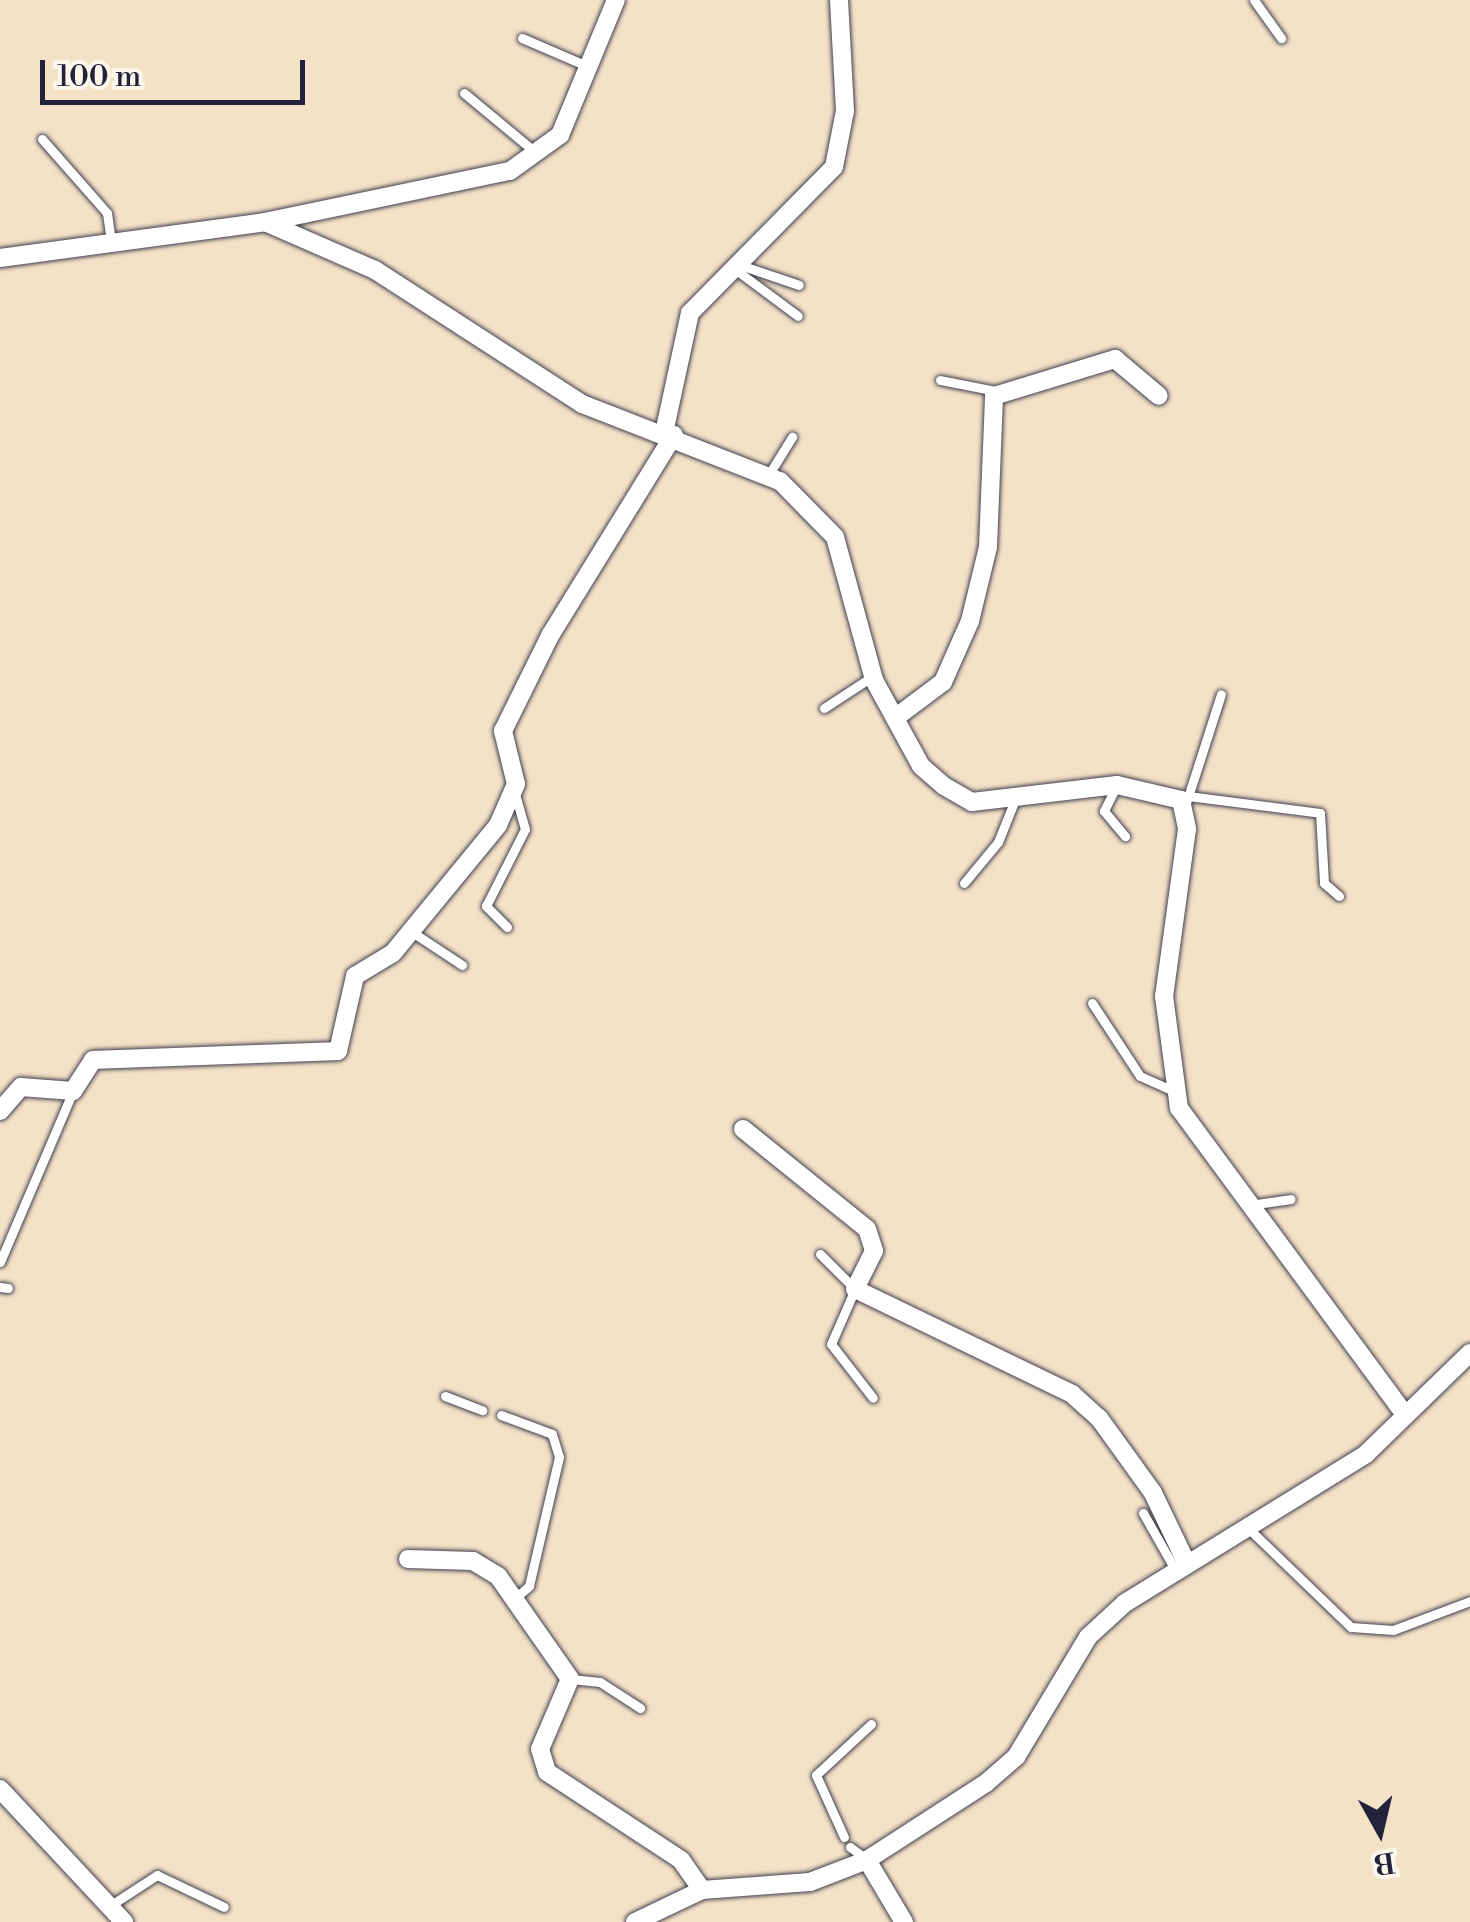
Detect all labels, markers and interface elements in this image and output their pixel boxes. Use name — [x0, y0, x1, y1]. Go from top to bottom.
scale bar — [45, 40, 310, 102]
text: 100 m — [57, 58, 141, 96]
north arrow — [1330, 1782, 1430, 1882]
text: B — [1371, 1843, 1397, 1881]

